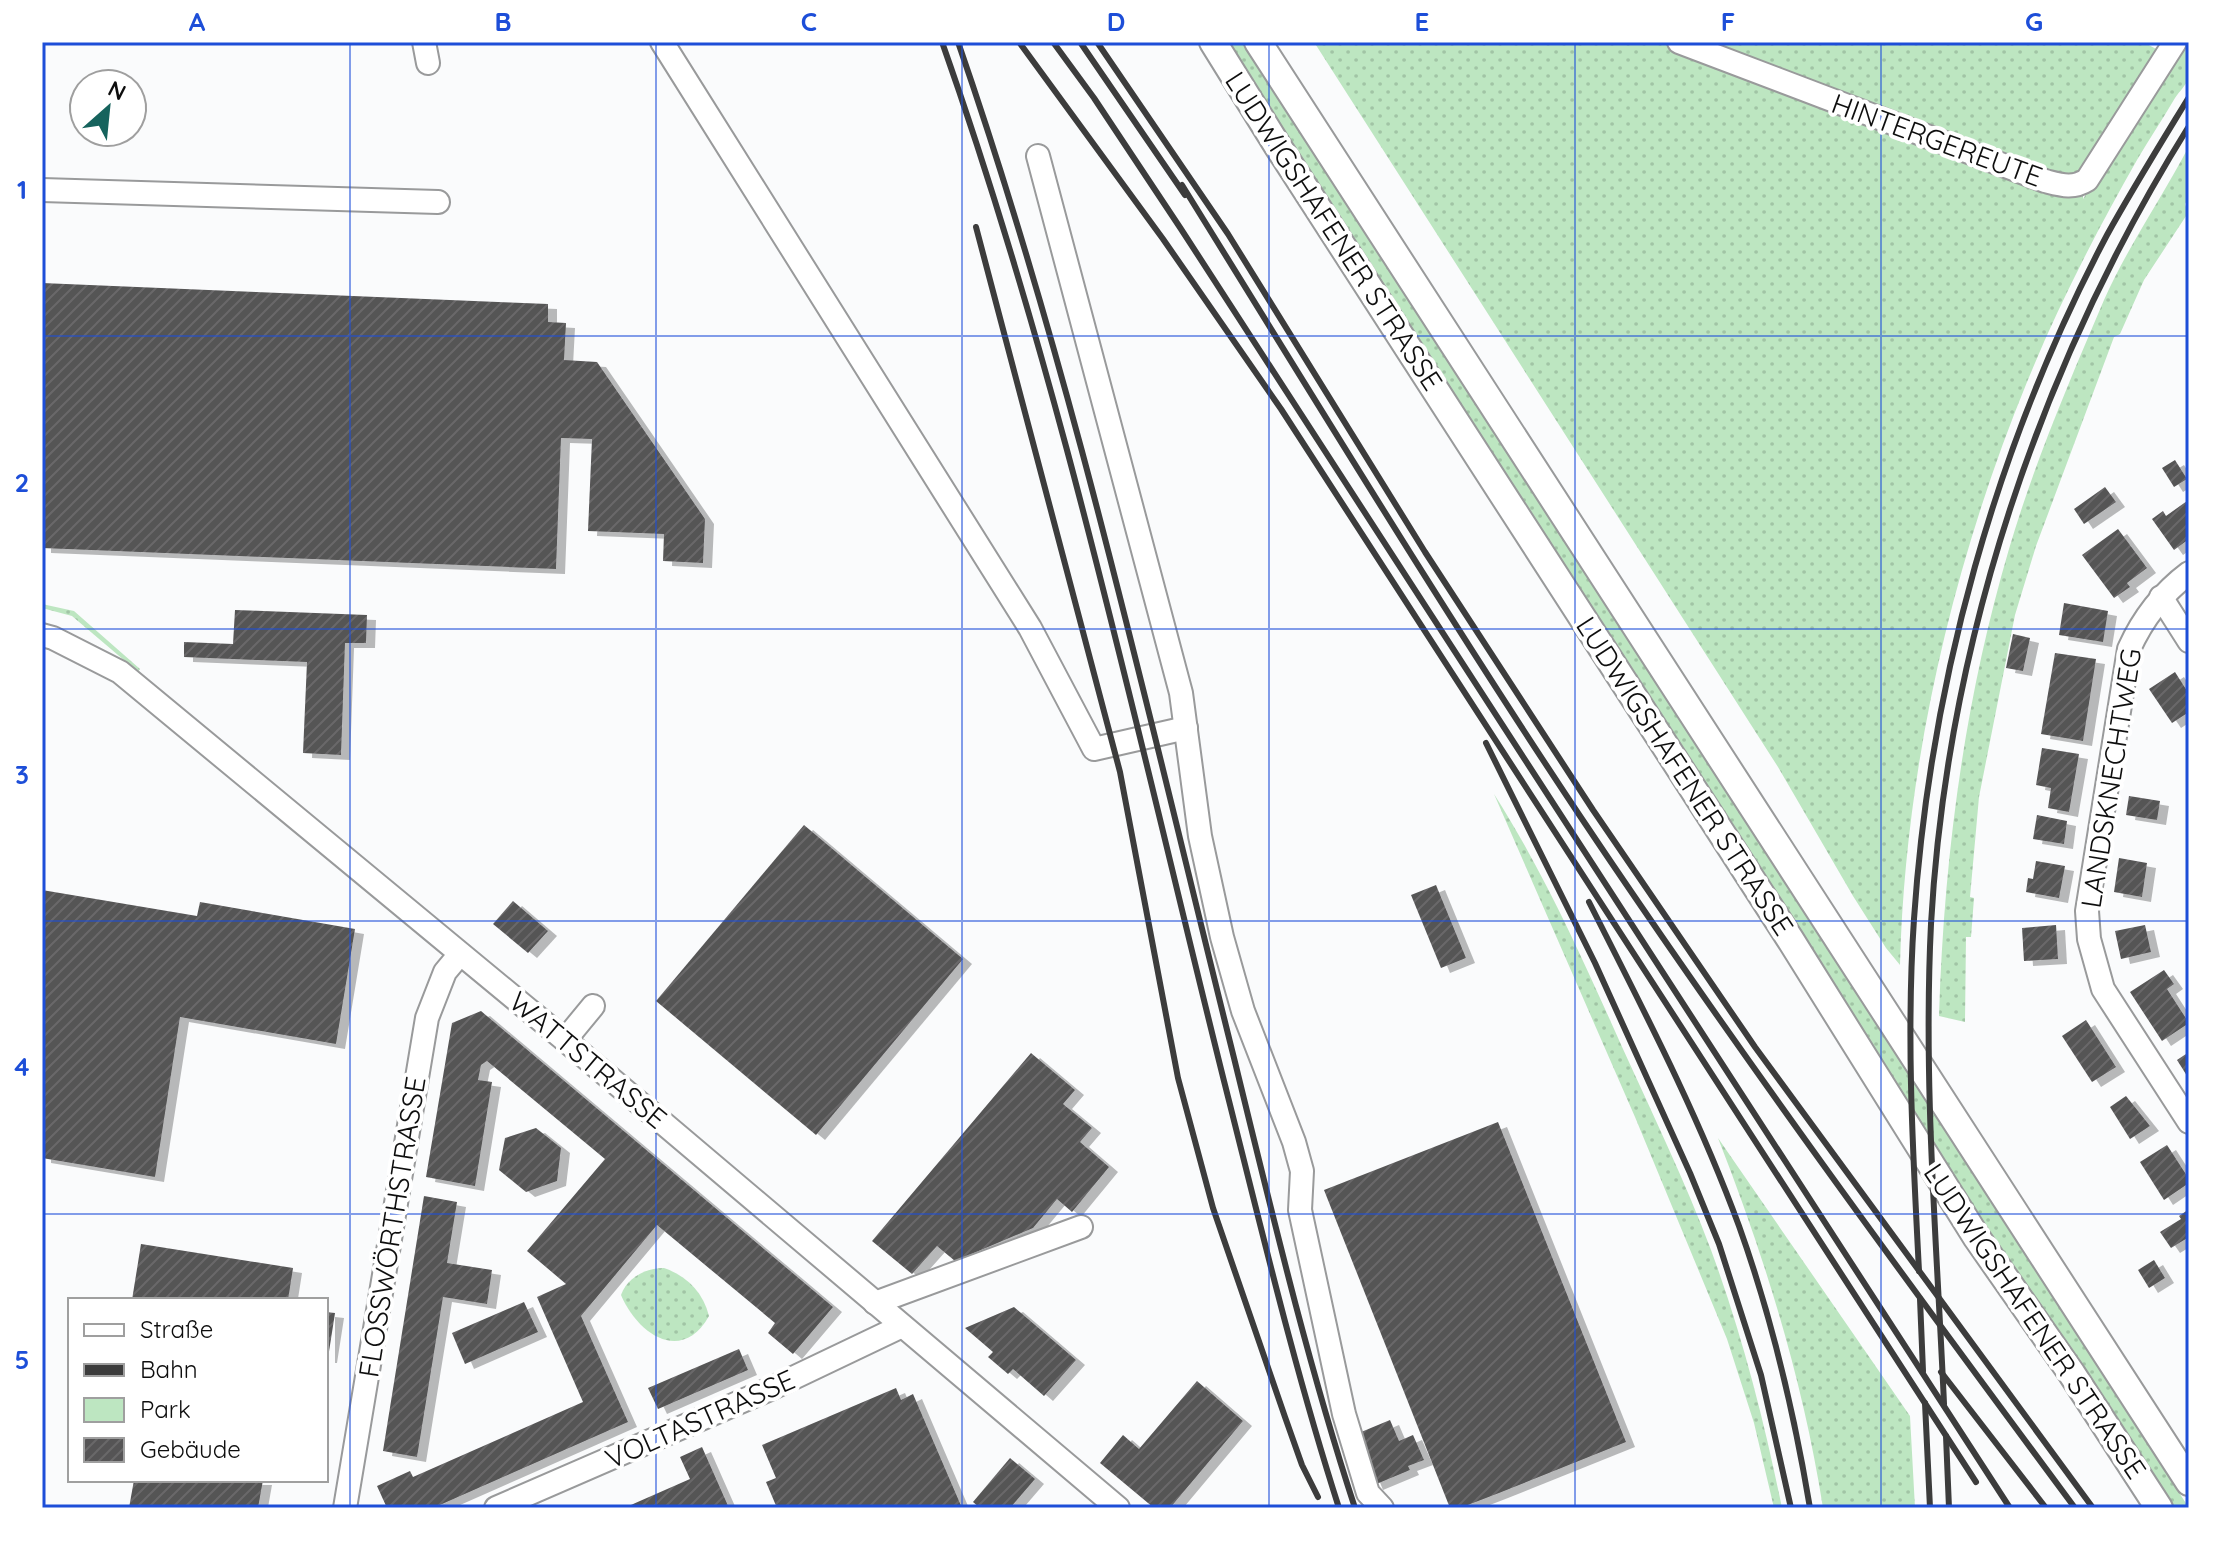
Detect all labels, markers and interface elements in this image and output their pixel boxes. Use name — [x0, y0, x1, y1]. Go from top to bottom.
text: A — [189, 5, 206, 38]
text: B — [494, 5, 512, 38]
text: C — [801, 5, 817, 38]
text: D — [1107, 5, 1125, 38]
text: E — [1415, 5, 1429, 38]
text: F — [1721, 5, 1735, 38]
text: G — [2025, 5, 2043, 38]
street label: LUDWIGSHAFENER STRASSE — [1218, 65, 1451, 397]
north arrow — [68, 68, 148, 148]
text: N — [104, 74, 131, 106]
street label: HINTERGEREUTE — [1827, 85, 2047, 194]
text: 1 — [17, 173, 27, 206]
text: 2 — [15, 466, 29, 499]
street label: LUDWIGSHAFENER STRASSE — [1569, 610, 1802, 942]
street label: LANDSKNECHTWEG — [2073, 646, 2148, 910]
text: 3 — [15, 758, 29, 791]
street label: WATTSTRASSE — [502, 984, 674, 1136]
text: 4 — [14, 1050, 30, 1083]
street label: FLOSSWÖRTHSTRASSE — [350, 1074, 433, 1380]
street label: LUDWIGSHAFENER STRASSE — [1917, 1156, 2154, 1485]
legend — [68, 1298, 328, 1482]
text: Straße — [140, 1314, 213, 1344]
text: 5 — [15, 1343, 29, 1376]
text: Bahn — [140, 1354, 198, 1384]
street label: VOLTASTRASSE — [600, 1361, 800, 1476]
text: Park — [140, 1394, 191, 1424]
text: Gebäude — [140, 1434, 241, 1464]

